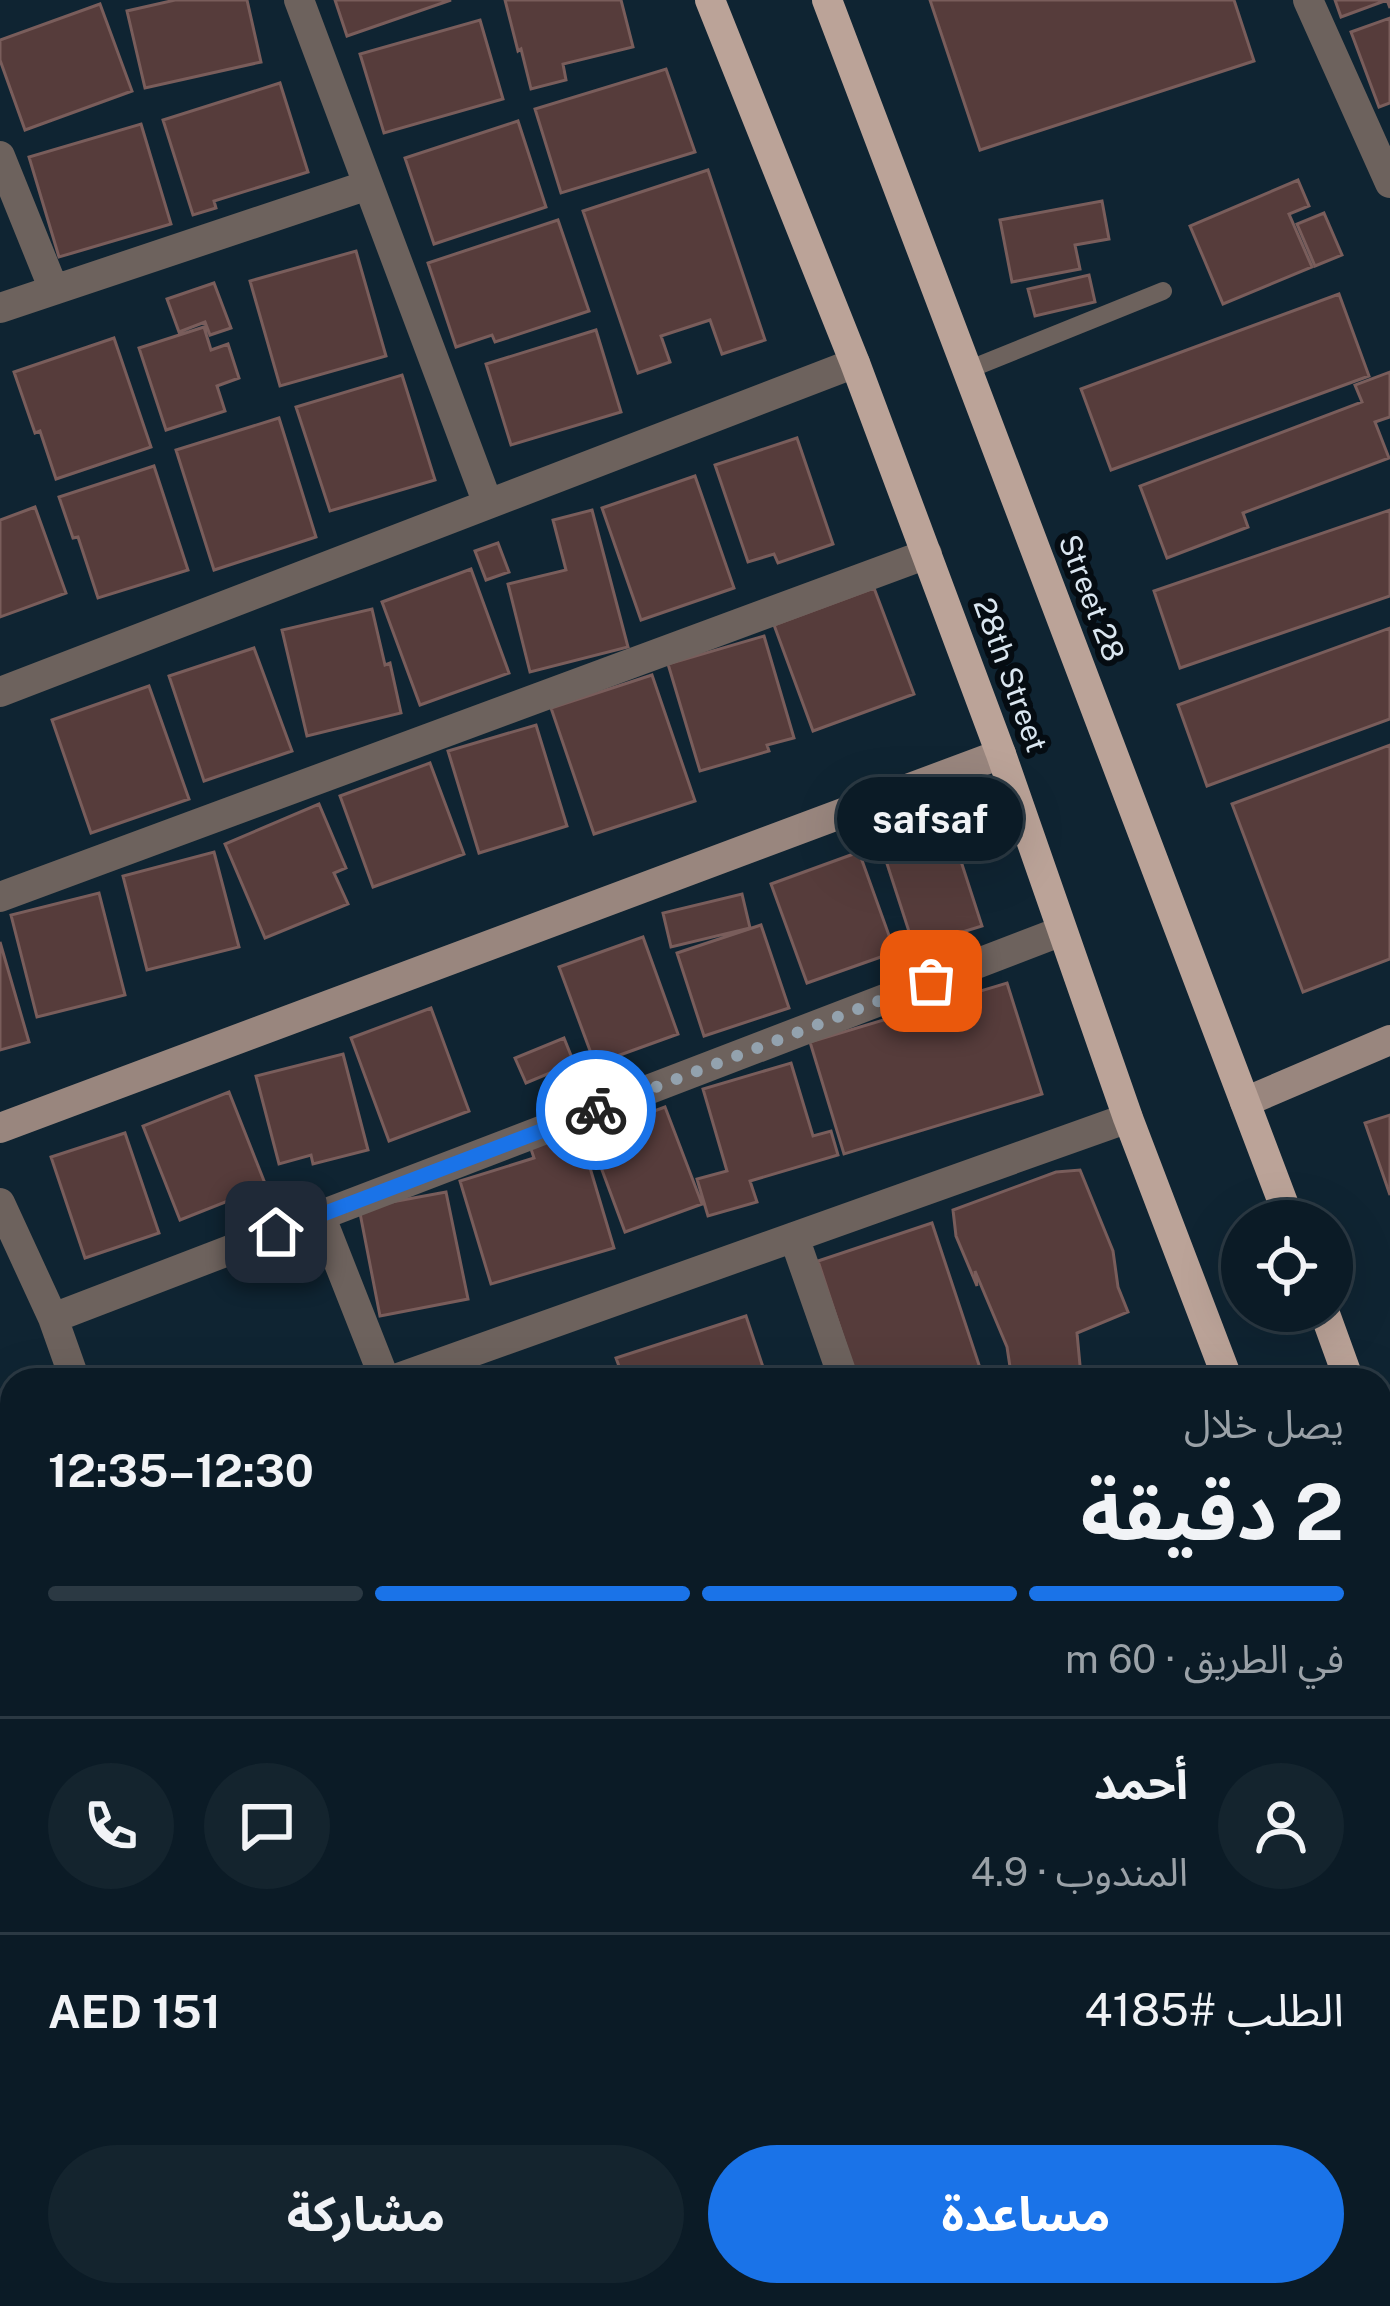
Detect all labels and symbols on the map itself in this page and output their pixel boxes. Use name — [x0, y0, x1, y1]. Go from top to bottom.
street label: Street 28 — [1051, 529, 1132, 666]
street label: 28th Street — [966, 593, 1055, 757]
callout: safsaf — [838, 777, 1024, 861]
pin — [880, 930, 982, 1032]
courier — [536, 1050, 656, 1170]
pin — [225, 1181, 327, 1283]

